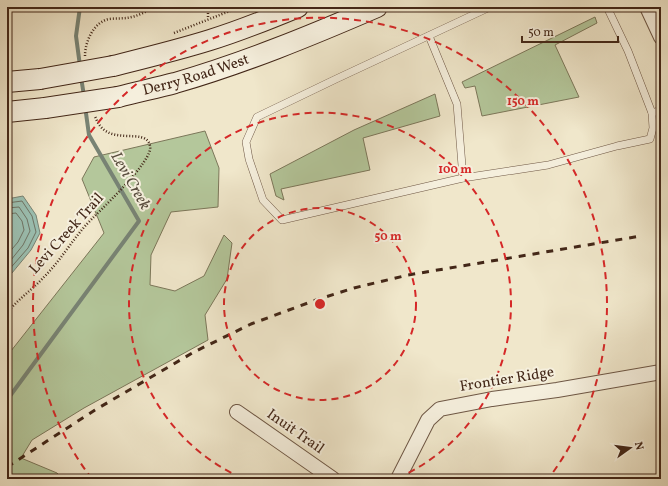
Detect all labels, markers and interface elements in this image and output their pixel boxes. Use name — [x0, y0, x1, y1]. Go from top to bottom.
scale bar — [522, 18, 618, 44]
text: 50 m — [528, 25, 554, 41]
street label: Derry Road West — [141, 49, 252, 101]
text: 150 m — [507, 94, 539, 110]
water label: Levi Creek — [105, 148, 156, 215]
text: 100 m — [438, 162, 472, 178]
street label: Levi Creek Trail — [25, 189, 109, 279]
text: 50 m — [374, 229, 402, 245]
centre of rings — [313, 297, 327, 311]
street label: Frontier Ridge — [458, 362, 556, 398]
street label: Inuit Trail — [262, 404, 328, 460]
north arrow — [610, 428, 650, 468]
text: N — [630, 440, 646, 452]

